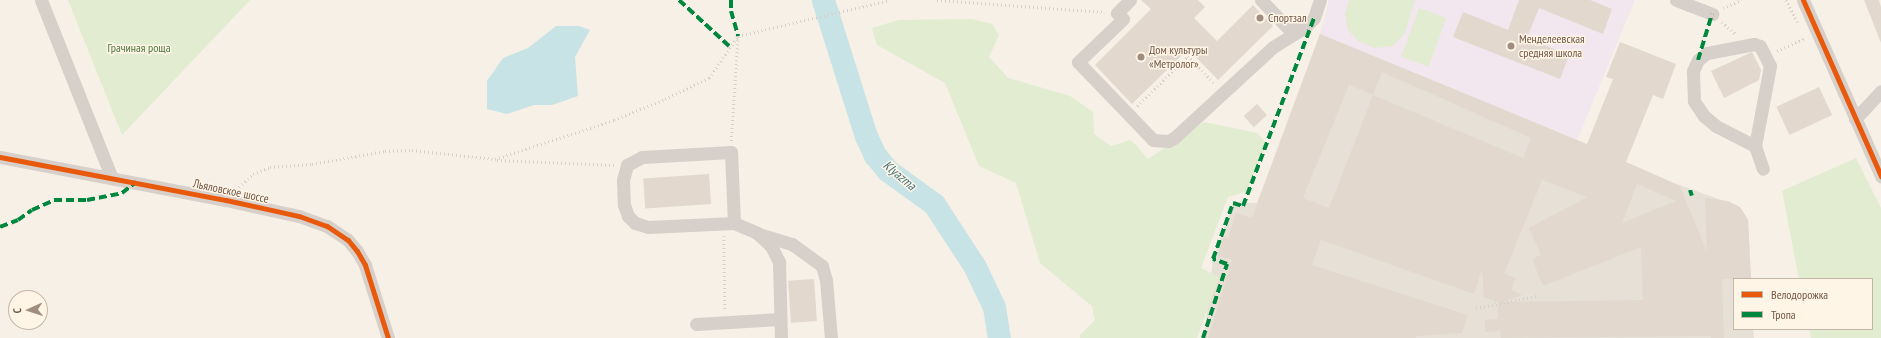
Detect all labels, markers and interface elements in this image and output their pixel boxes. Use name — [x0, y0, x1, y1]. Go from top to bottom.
place label: Спортзал — [1268, 11, 1307, 25]
marker: Спортзал — [1255, 13, 1265, 23]
place label: Менделеевская средняя школа — [1519, 32, 1585, 60]
park label: Грачиная роща — [108, 41, 170, 55]
marker: Менделеевская средняя школа — [1506, 41, 1516, 51]
place label: Дом культуры «Метролог» — [1149, 43, 1207, 71]
marker: Дом культуры «Метролог» — [1136, 52, 1146, 62]
water label: Klyazma — [879, 158, 919, 194]
street label: Льяловское шоссе — [192, 176, 270, 206]
legend — [1733, 278, 1873, 330]
text: Велодорожка — [1771, 287, 1828, 302]
north arrow — [8, 290, 48, 330]
text: Тропа — [1771, 307, 1796, 322]
text: С — [10, 308, 24, 313]

